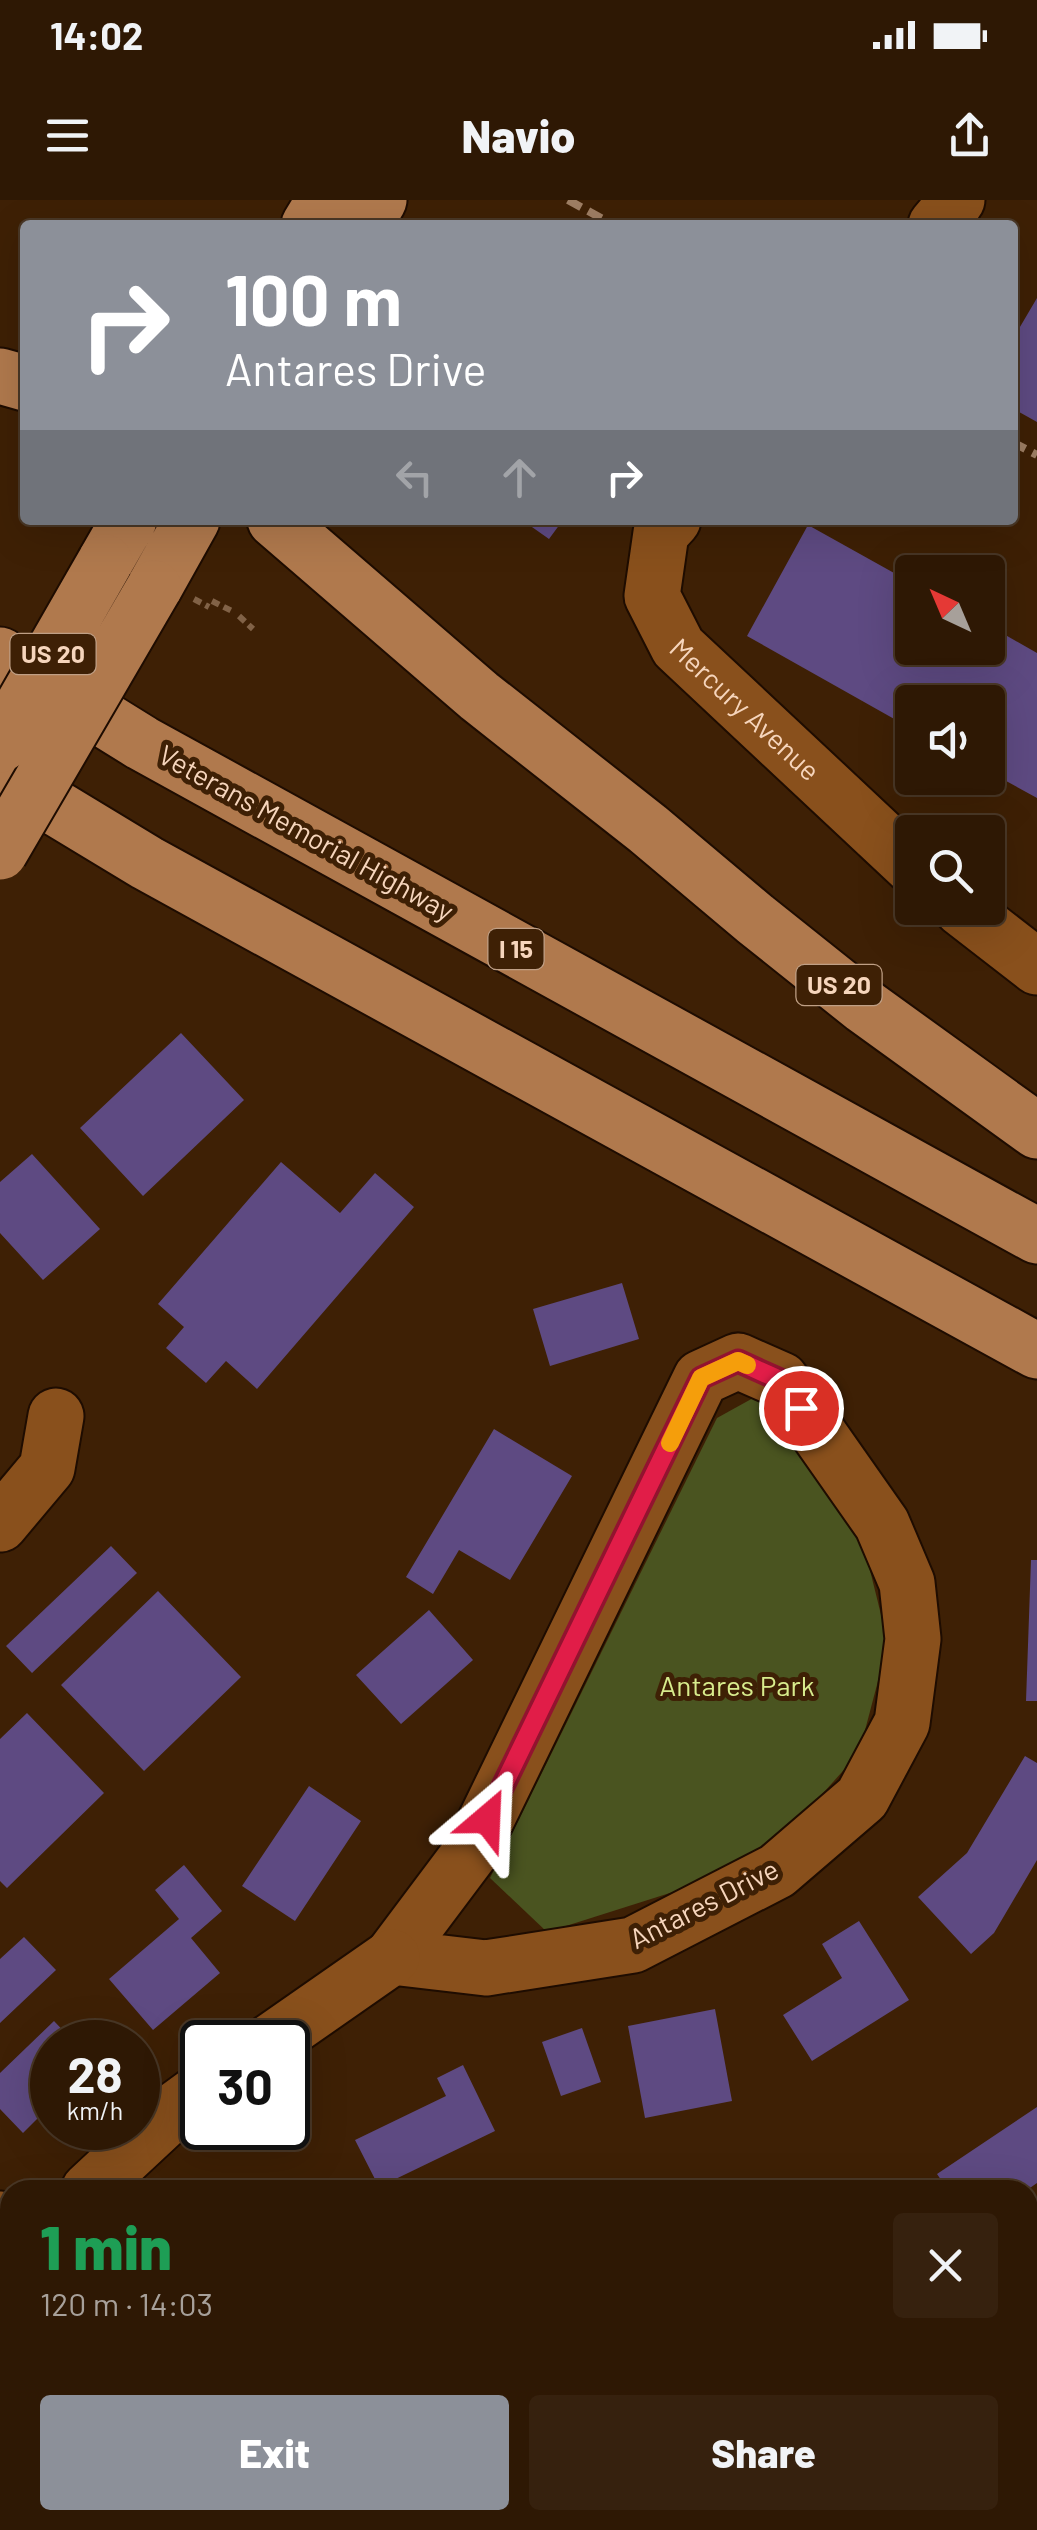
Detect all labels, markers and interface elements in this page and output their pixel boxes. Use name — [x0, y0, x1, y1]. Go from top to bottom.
text: 14:02 — [50, 12, 143, 58]
icon: menu — [40, 108, 95, 163]
text: Navio — [462, 108, 575, 162]
icon: share — [942, 108, 997, 163]
text: 100 m — [225, 256, 402, 340]
icon: right — [60, 260, 190, 390]
text: Antares Drive — [225, 341, 487, 395]
icon: left — [387, 450, 442, 505]
icon: ahead — [492, 450, 547, 505]
icon: right — [597, 450, 652, 505]
north arrow — [895, 555, 1005, 665]
map controls — [895, 555, 1005, 925]
street label: Mercury Avenue — [663, 630, 828, 787]
road number: US 20 — [10, 634, 96, 674]
button: sound — [895, 685, 1005, 795]
street label: Veterans Memorial Highway — [153, 737, 460, 928]
button: search — [895, 815, 1005, 925]
road number: I 15 — [488, 929, 544, 969]
road number: US 20 — [796, 965, 882, 1005]
pin — [759, 1366, 844, 1451]
icon: arrive — [774, 1381, 829, 1436]
park label: Antares Park — [659, 1668, 815, 1702]
position arrow — [435, 1767, 539, 1871]
street label: Antares Drive — [623, 1851, 784, 1955]
speed limit sign: 30 — [180, 2020, 310, 2150]
text: 28 — [67, 2043, 123, 2103]
text: km/h — [67, 2095, 123, 2125]
text: 1 min — [40, 2210, 172, 2282]
button: close — [893, 2213, 998, 2318]
text: 120 m · 14:03 — [40, 2284, 213, 2322]
button: Exit — [40, 2395, 509, 2510]
button: Share — [529, 2395, 998, 2510]

